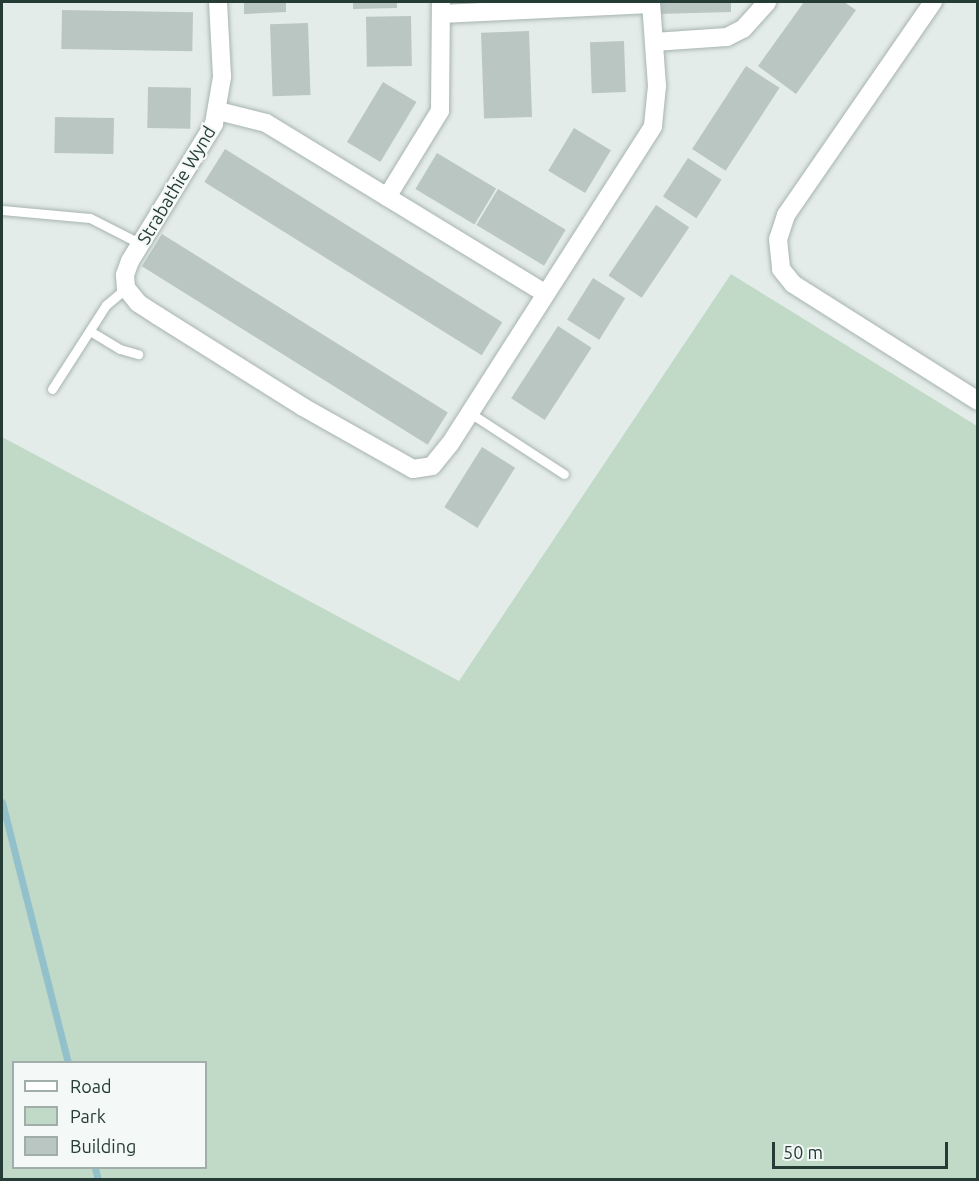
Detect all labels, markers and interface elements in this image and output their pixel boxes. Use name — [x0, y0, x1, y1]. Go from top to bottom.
street label: Strabathie Wynd — [132, 122, 220, 248]
legend — [12, 1061, 207, 1169]
text: Road — [70, 1076, 112, 1096]
text: Park — [70, 1106, 106, 1126]
scale bar — [775, 1130, 950, 1168]
text: Building — [70, 1136, 136, 1156]
text: 50 m — [783, 1142, 823, 1162]

